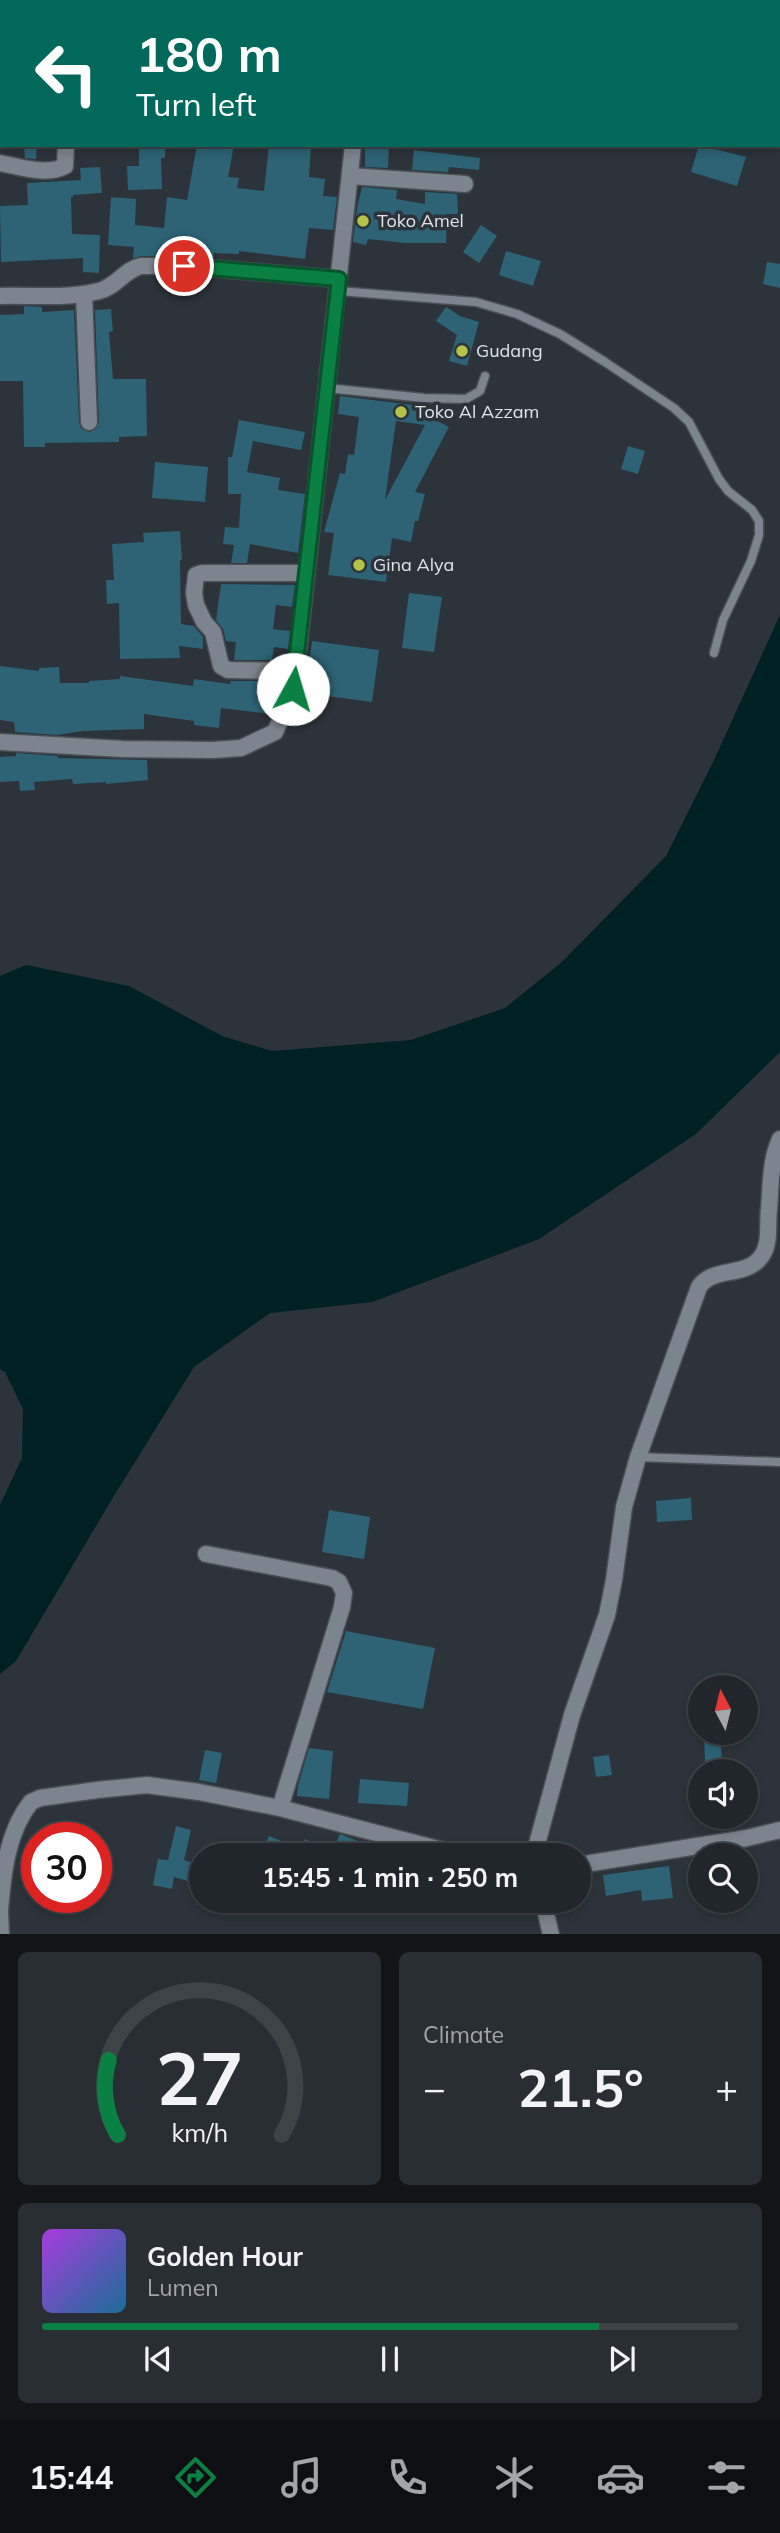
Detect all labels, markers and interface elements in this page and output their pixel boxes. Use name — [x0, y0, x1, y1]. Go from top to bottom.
text: 180 m — [136, 23, 282, 84]
icon: left — [21, 28, 112, 119]
text: Turn left — [136, 84, 256, 124]
place label: Toko Amel — [377, 209, 464, 232]
marker: Toko Amel — [355, 213, 371, 229]
pin — [154, 236, 214, 296]
icon: arrive — [165, 247, 203, 285]
place label: Gudang — [476, 339, 543, 362]
marker: Gudang — [454, 343, 470, 359]
place label: Toko Al Azzam — [415, 400, 539, 423]
marker: Toko Al Azzam — [393, 404, 409, 420]
place label: Gina Alya — [373, 553, 454, 576]
marker: Gina Alya — [351, 557, 367, 573]
position arrow — [256, 652, 330, 726]
north arrow — [688, 1675, 758, 1745]
map controls — [688, 1675, 758, 1913]
button: sound — [688, 1759, 758, 1829]
speed limit sign: 30 — [21, 1822, 112, 1913]
button: search — [688, 1843, 758, 1913]
text: 15:45 · 1 min · 250 m — [262, 1861, 518, 1894]
text: Climate — [423, 2020, 504, 2049]
text: 27 — [156, 2032, 243, 2123]
text: 21.5° — [517, 2055, 644, 2120]
text: − — [423, 2064, 446, 2112]
text: + — [715, 2064, 738, 2112]
text: km/h — [171, 2116, 228, 2147]
text: Golden Hour — [147, 2240, 303, 2273]
text: Lumen — [147, 2273, 219, 2302]
icon: previous — [139, 2340, 177, 2378]
icon: pause — [371, 2340, 409, 2378]
icon: next — [603, 2340, 641, 2378]
icon: directions — [171, 2453, 220, 2502]
icon: music — [277, 2453, 326, 2502]
icon: phone — [383, 2453, 432, 2502]
icon: climate — [490, 2453, 539, 2502]
icon: car — [596, 2453, 645, 2502]
icon: filters — [702, 2453, 751, 2502]
text: 15:44 — [29, 2457, 113, 2497]

